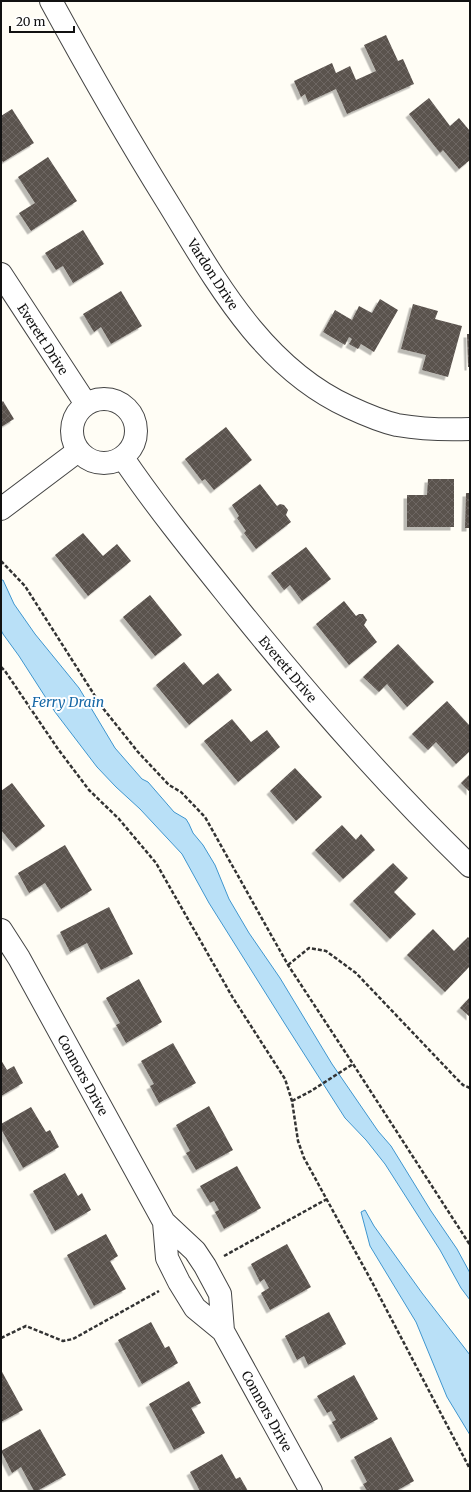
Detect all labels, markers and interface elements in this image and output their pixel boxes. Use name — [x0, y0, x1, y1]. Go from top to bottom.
scale bar — [10, 8, 74, 34]
text: 20 m — [16, 14, 45, 29]
street label: Vardon Drive — [183, 235, 242, 313]
street label: Everett Drive — [13, 301, 72, 378]
street label: Everett Drive — [255, 633, 320, 706]
water label: Ferry Drain — [31, 693, 104, 711]
street label: Connors Drive — [53, 1032, 112, 1119]
street label: Connors Drive — [237, 1368, 296, 1455]

